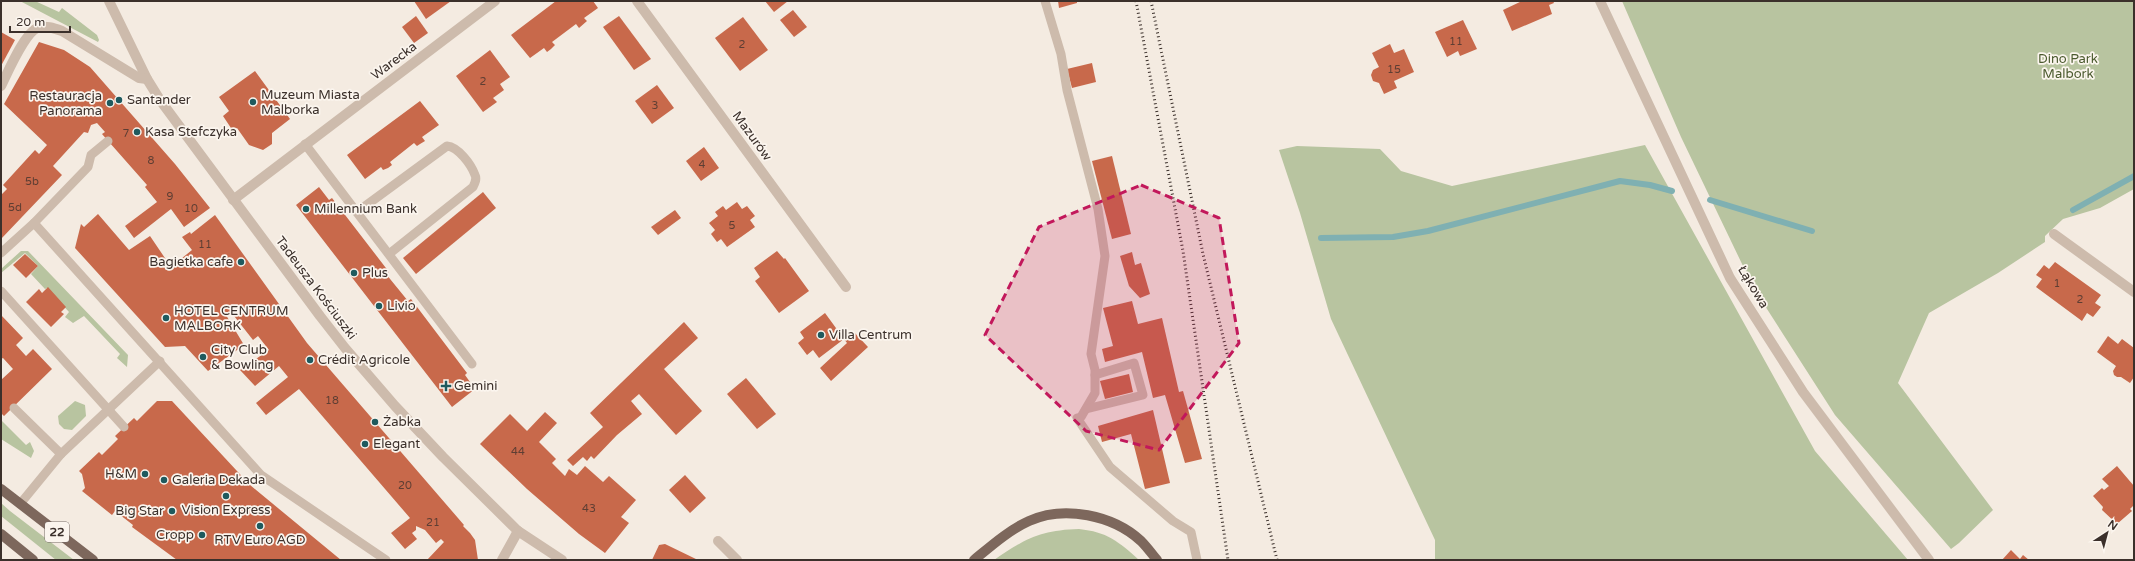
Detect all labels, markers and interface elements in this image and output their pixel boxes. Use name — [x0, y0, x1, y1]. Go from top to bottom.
scale bar — [10, 8, 70, 34]
text: 20 m — [16, 15, 45, 29]
house number: 11 — [1449, 35, 1463, 48]
house number: 2 — [739, 38, 746, 51]
street label: Warecka — [368, 39, 420, 83]
park label: Dino Park Malbork — [2038, 51, 2098, 82]
house number: 15 — [1387, 63, 1401, 76]
house number: 2 — [480, 75, 487, 88]
place label: Muzeum Miasta Malborka — [261, 87, 360, 118]
place label: Restauracja Panorama — [29, 88, 102, 119]
place label: Santander — [127, 92, 191, 108]
marker: Santander — [114, 95, 124, 105]
marker: Muzeum Miasta Malborka — [248, 97, 258, 107]
marker: Restauracja Panorama — [105, 98, 115, 108]
house number: 3 — [652, 99, 659, 112]
street label: Mazurów — [729, 108, 775, 164]
place label: Kasa Stefczyka — [145, 124, 237, 140]
house number: 7 — [123, 127, 130, 140]
marker: Kasa Stefczyka — [132, 127, 142, 137]
house number: 8 — [148, 154, 155, 167]
house number: 4 — [699, 158, 706, 171]
house number: 5b — [25, 175, 39, 188]
house number: 9 — [167, 190, 174, 203]
house number: 5d — [8, 201, 22, 214]
place label: Millennium Bank — [314, 201, 417, 217]
house number: 10 — [184, 202, 198, 215]
marker: Millennium Bank — [301, 204, 311, 214]
house number: 5 — [729, 219, 736, 232]
street label: Tadeusza Kościuszki — [272, 233, 360, 343]
house number: 11 — [198, 238, 212, 251]
place label: Bagietka cafe — [149, 254, 233, 270]
marker: Bagietka cafe — [236, 257, 246, 267]
street label: Łąkowa — [1734, 263, 1772, 311]
place label: Plus — [362, 265, 388, 281]
marker: Plus — [349, 268, 359, 278]
house number: 1 — [2054, 277, 2060, 290]
house number: 2 — [2077, 293, 2084, 306]
place label: Livio — [387, 298, 416, 314]
marker: Livio — [374, 301, 384, 311]
place label: HOTEL CENTRUM MALBORK — [174, 303, 288, 334]
marker: HOTEL CENTRUM MALBORK — [161, 313, 171, 323]
place label: Villa Centrum — [829, 327, 912, 343]
marker: Villa Centrum — [816, 330, 826, 340]
place label: City Club & Bowling — [211, 342, 274, 373]
marker: City Club & Bowling — [198, 352, 208, 362]
place label: Crédit Agricole — [318, 352, 410, 368]
marker: Crédit Agricole — [305, 355, 315, 365]
place label: Gemini — [454, 378, 498, 394]
marker: Gemini — [441, 381, 451, 391]
house number: 18 — [325, 394, 339, 407]
place label: Żabka — [383, 414, 421, 430]
marker: Żabka — [370, 417, 380, 427]
place label: Elegant — [373, 436, 420, 452]
marker: Elegant — [360, 439, 370, 449]
house number: 44 — [511, 445, 525, 458]
place label: H&M — [105, 466, 137, 482]
marker: H&M — [140, 469, 150, 479]
place label: Galeria Dekada — [172, 472, 265, 488]
marker: Galeria Dekada — [159, 475, 169, 485]
house number: 20 — [398, 479, 412, 492]
marker: Vision Express — [221, 491, 231, 501]
place label: Vision Express — [182, 502, 270, 518]
house number: 43 — [582, 502, 596, 515]
place label: Big Star — [115, 503, 164, 519]
marker: Big Star — [167, 506, 177, 516]
north arrow — [2087, 513, 2127, 553]
house number: 21 — [426, 516, 440, 529]
text: N — [2105, 517, 2120, 533]
marker: RTV Euro AGD — [255, 521, 265, 531]
road number: 22 — [45, 522, 69, 542]
place label: Cropp — [156, 527, 194, 543]
marker: Cropp — [197, 530, 207, 540]
place label: RTV Euro AGD — [214, 532, 306, 548]

